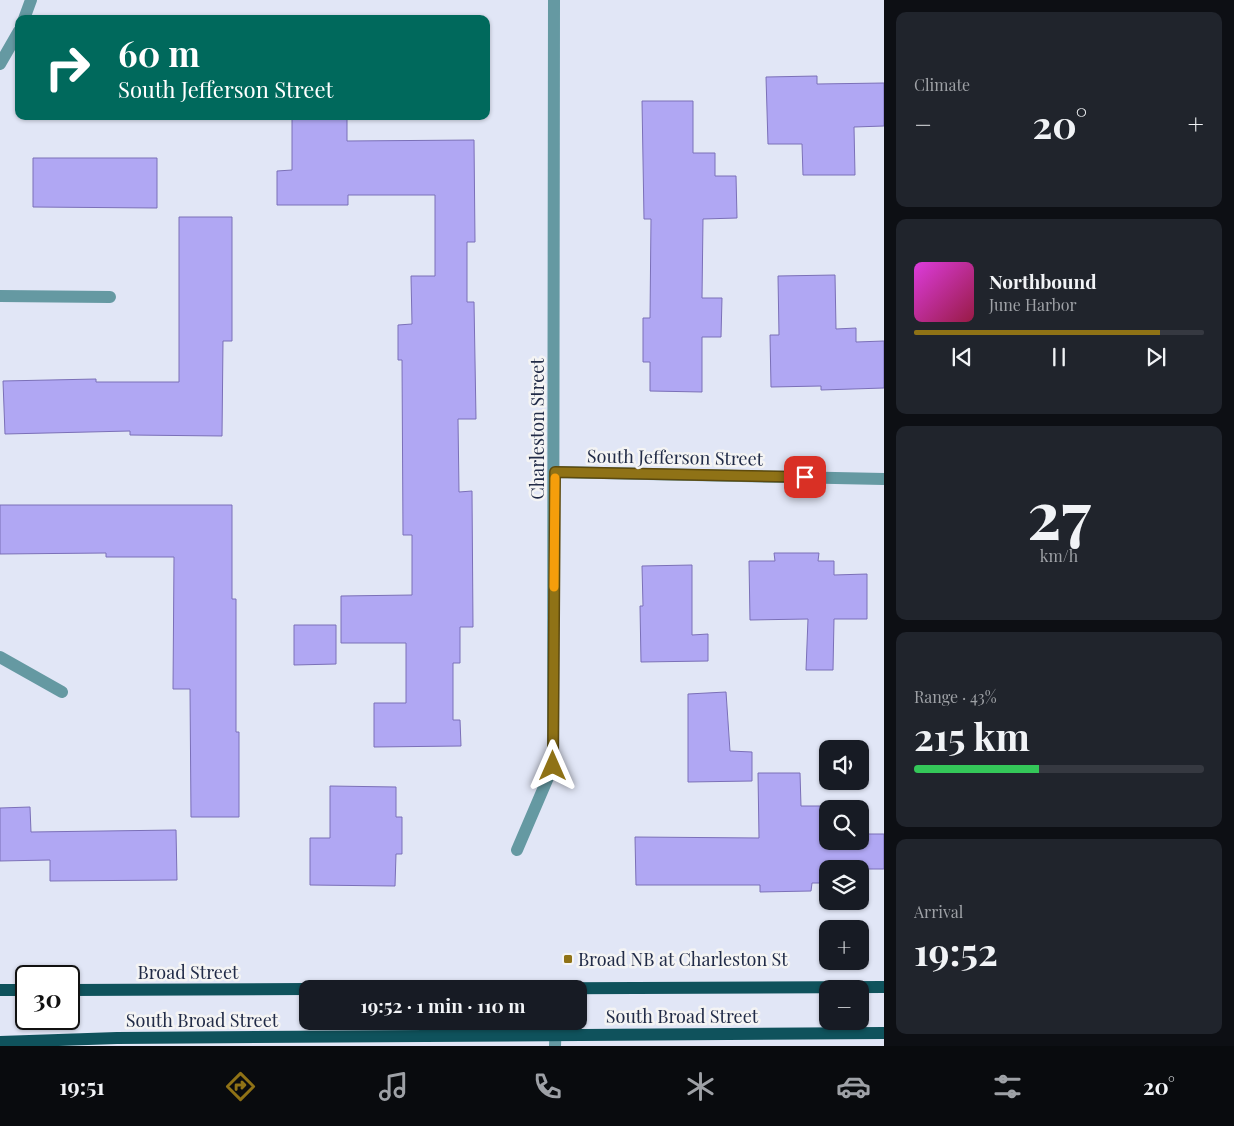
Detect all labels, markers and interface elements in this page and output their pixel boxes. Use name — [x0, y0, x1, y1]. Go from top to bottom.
text: 60 m — [118, 29, 200, 76]
icon: right — [35, 35, 100, 100]
text: South Jefferson Street — [118, 74, 333, 104]
text: Climate — [914, 74, 970, 95]
text: 20° — [1032, 98, 1087, 149]
text: − — [914, 105, 932, 142]
text: + — [1188, 105, 1204, 142]
text: Northbound — [989, 268, 1097, 294]
text: June Harbor — [989, 294, 1077, 315]
icon: previous — [948, 343, 976, 371]
icon: pause — [1045, 343, 1073, 371]
icon: next — [1142, 343, 1170, 371]
street label: Charleston Street — [525, 358, 549, 500]
street label: South Jefferson Street — [587, 443, 764, 471]
pin — [784, 456, 826, 498]
icon: arrive — [791, 463, 819, 491]
text: 27 — [1027, 469, 1091, 555]
text: km/h — [1040, 545, 1078, 566]
text: Range · 43% — [914, 686, 997, 707]
text: 215 km — [914, 710, 1030, 761]
position arrow — [526, 739, 578, 791]
map controls — [819, 740, 869, 1030]
button: sound — [819, 740, 869, 790]
button: search — [819, 800, 869, 850]
button: layers — [819, 860, 869, 910]
text: Arrival — [914, 901, 963, 922]
button: + — [819, 920, 869, 970]
text: 19:52 — [914, 925, 998, 976]
place label: Broad NB at Charleston St — [578, 947, 788, 971]
marker: Broad NB at Charleston St — [562, 953, 574, 965]
street label: Broad Street — [138, 960, 239, 984]
speed limit sign: 30 — [15, 965, 80, 1030]
button: − — [819, 980, 869, 1030]
text: 19:52 · 1 min · 110 m — [360, 992, 526, 1018]
street label: South Broad Street — [606, 1004, 759, 1028]
street label: South Broad Street — [126, 1008, 279, 1032]
icon: directions — [223, 1069, 258, 1104]
icon: music — [376, 1069, 411, 1104]
icon: phone — [530, 1069, 565, 1104]
icon: climate — [683, 1069, 718, 1104]
icon: car — [836, 1069, 871, 1104]
icon: filters — [990, 1069, 1025, 1104]
text: 19:51 — [59, 1071, 105, 1101]
text: 20° — [1143, 1071, 1175, 1101]

